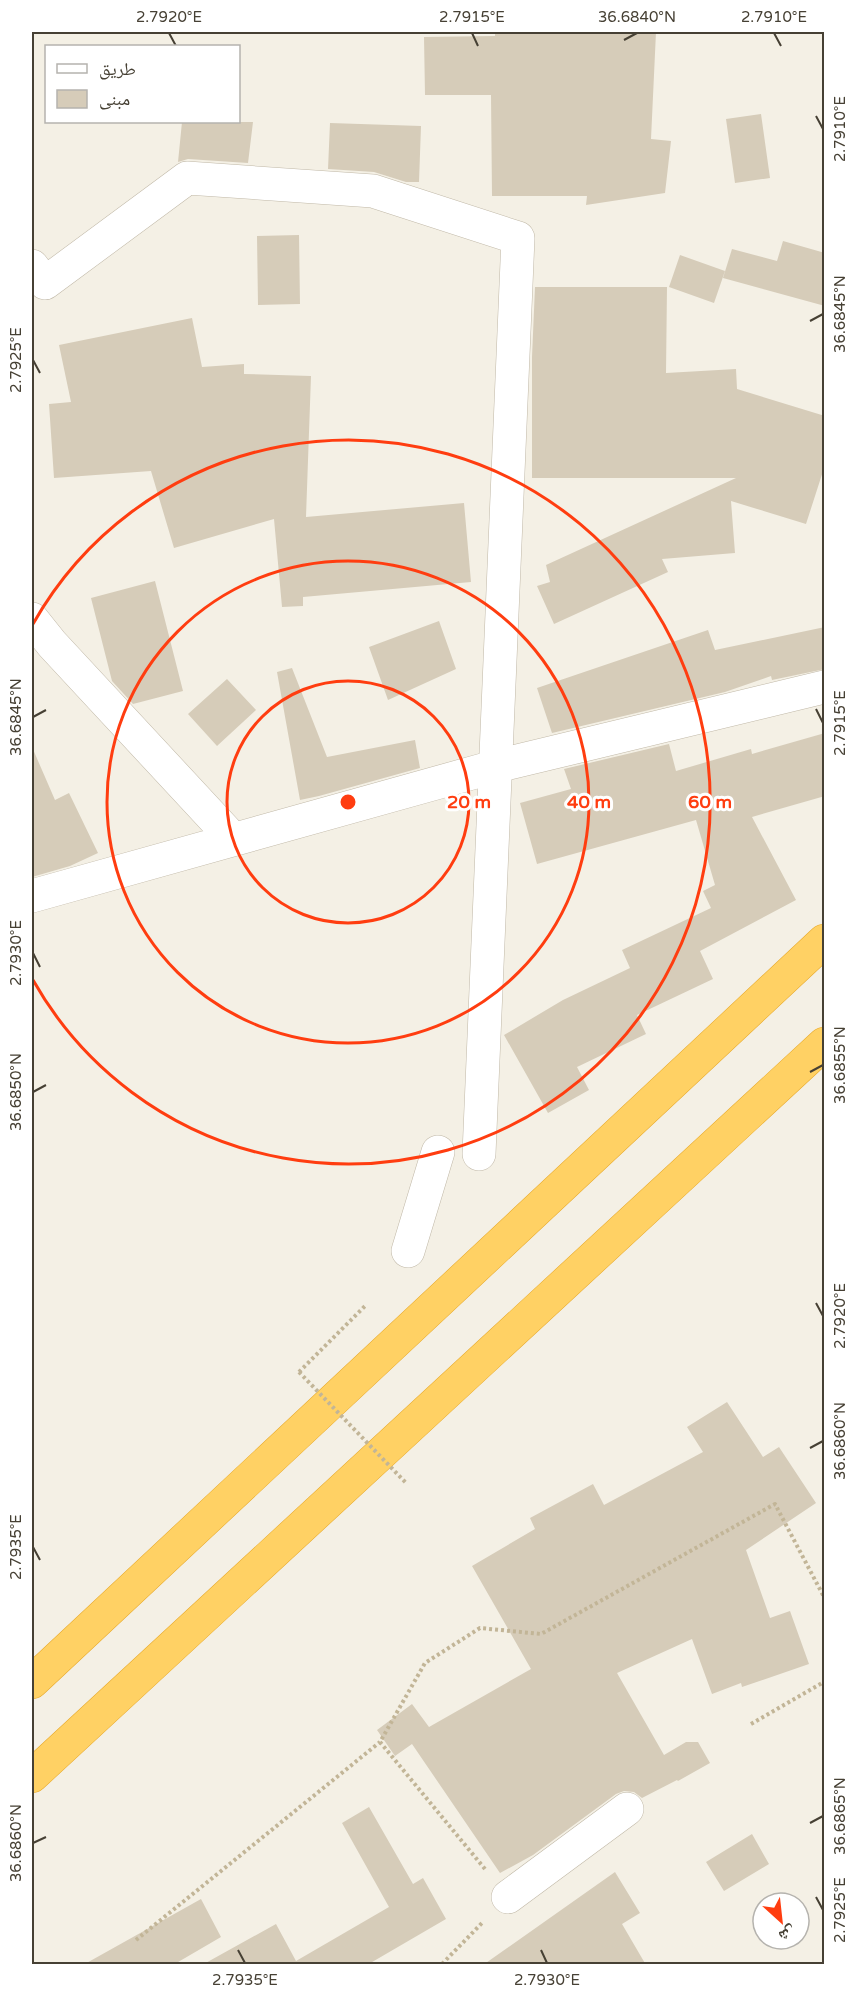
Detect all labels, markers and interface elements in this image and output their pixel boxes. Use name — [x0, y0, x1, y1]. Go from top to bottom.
text: 2.7920°E — [136, 8, 202, 26]
text: 2.7915°E — [439, 8, 505, 26]
text: 36.6840°N — [598, 8, 676, 26]
text: 2.7910°E — [741, 8, 807, 26]
legend — [45, 45, 240, 123]
text: طريق — [99, 58, 136, 80]
text: مبنى — [99, 88, 130, 110]
text: 2.7910°E — [831, 96, 849, 162]
text: 36.6845°N — [831, 275, 849, 353]
text: 2.7925°E — [7, 327, 25, 393]
text: 36.6845°N — [7, 678, 25, 756]
text: 2.7915°E — [831, 690, 849, 756]
text: 20 m — [447, 791, 491, 813]
text: 40 m — [567, 791, 611, 813]
text: 60 m — [688, 791, 732, 813]
centre of rings — [338, 792, 358, 812]
text: 2.7930°E — [7, 920, 25, 986]
text: 36.6855°N — [831, 1026, 849, 1104]
text: 36.6850°N — [7, 1053, 25, 1131]
text: 2.7920°E — [831, 1283, 849, 1349]
text: 36.6860°N — [831, 1402, 849, 1480]
text: 2.7935°E — [7, 1514, 25, 1580]
text: 36.6865°N — [831, 1777, 849, 1855]
text: 36.6860°N — [7, 1804, 25, 1882]
text: 2.7925°E — [831, 1877, 849, 1943]
north arrow — [751, 1891, 811, 1951]
text: ش — [775, 1921, 799, 1946]
text: 2.7935°E — [212, 1971, 278, 1989]
text: 2.7930°E — [514, 1971, 580, 1989]

